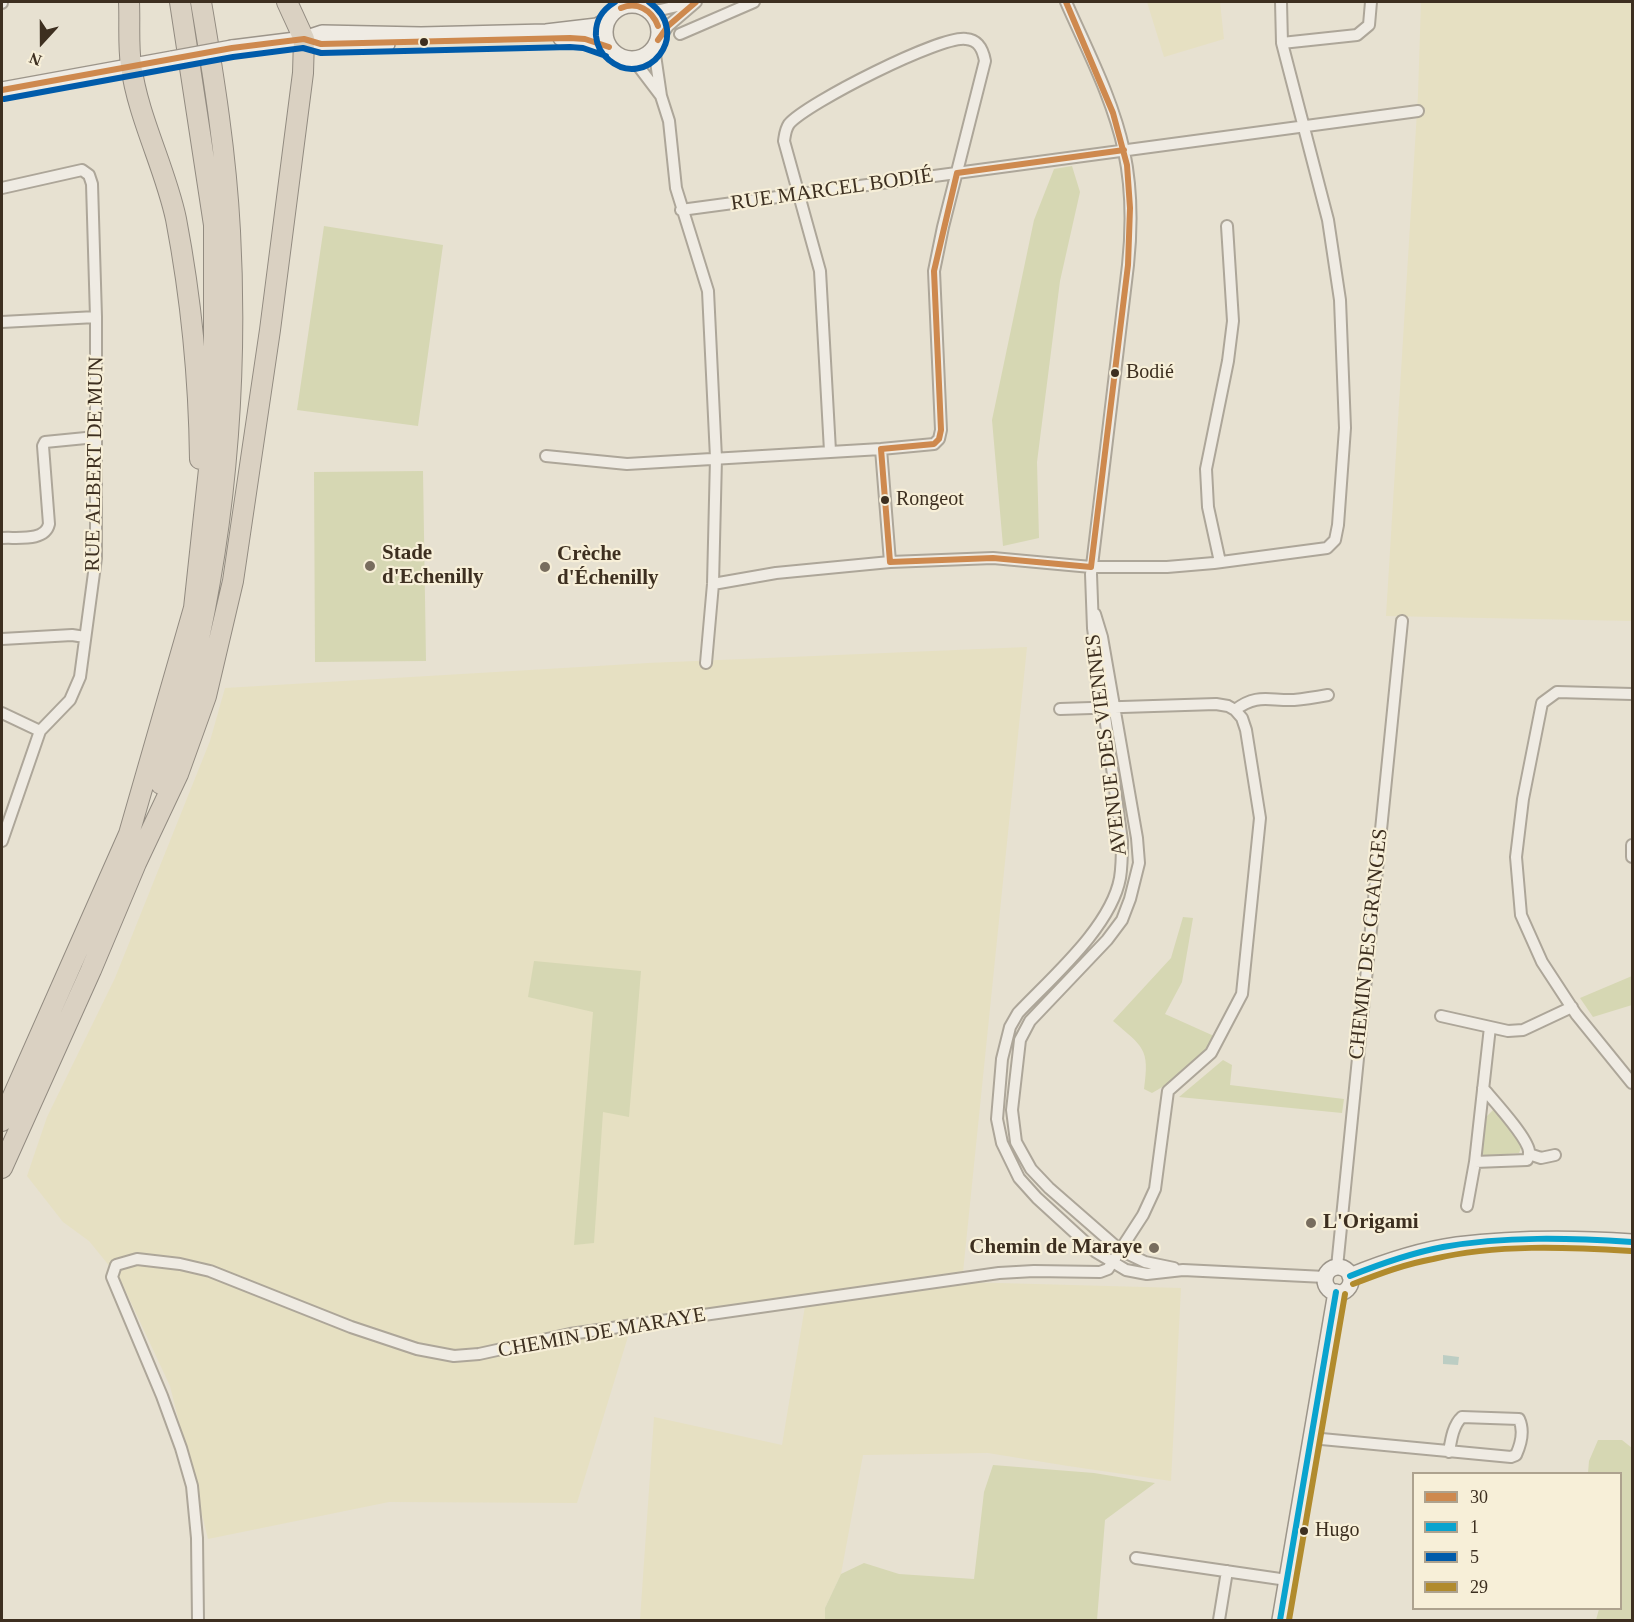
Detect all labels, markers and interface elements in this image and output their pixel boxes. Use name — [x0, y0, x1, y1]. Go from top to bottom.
north arrow — [12, 12, 72, 72]
unlabelled marker — [418, 36, 430, 48]
text: N — [27, 49, 44, 69]
street label: RUE MARCEL BODIÉ — [729, 163, 935, 217]
street label: RUE ALBERT DE MUN — [81, 356, 109, 572]
place label: Bodié — [1126, 361, 1174, 385]
marker: Bodié — [1109, 367, 1121, 379]
place label: Rongeot — [896, 488, 964, 512]
marker: Rongeot — [879, 494, 891, 506]
place label: Stade d'Echenilly — [382, 541, 484, 591]
place label: Crèche d'Échenilly — [557, 542, 659, 592]
marker: Stade d'Echenilly — [363, 559, 377, 573]
marker: Crèche d'Échenilly — [538, 560, 552, 574]
street label: AVENUE DES VIENNES — [1081, 632, 1133, 858]
street label: CHEMIN DES GRANGES — [1344, 827, 1394, 1061]
place label: L'Origami — [1323, 1210, 1419, 1236]
marker: L'Origami — [1304, 1216, 1318, 1230]
place label: Chemin de Maraye — [969, 1235, 1142, 1261]
marker: Chemin de Maraye — [1147, 1241, 1161, 1255]
street label: CHEMIN DE MARAYE — [496, 1302, 708, 1364]
legend — [1412, 1472, 1622, 1610]
text: 30 — [1470, 1487, 1488, 1507]
text: 1 — [1470, 1517, 1479, 1537]
place label: Hugo — [1315, 1519, 1359, 1543]
marker: Hugo — [1298, 1525, 1310, 1537]
text: 5 — [1470, 1547, 1479, 1567]
text: 29 — [1470, 1577, 1488, 1597]

